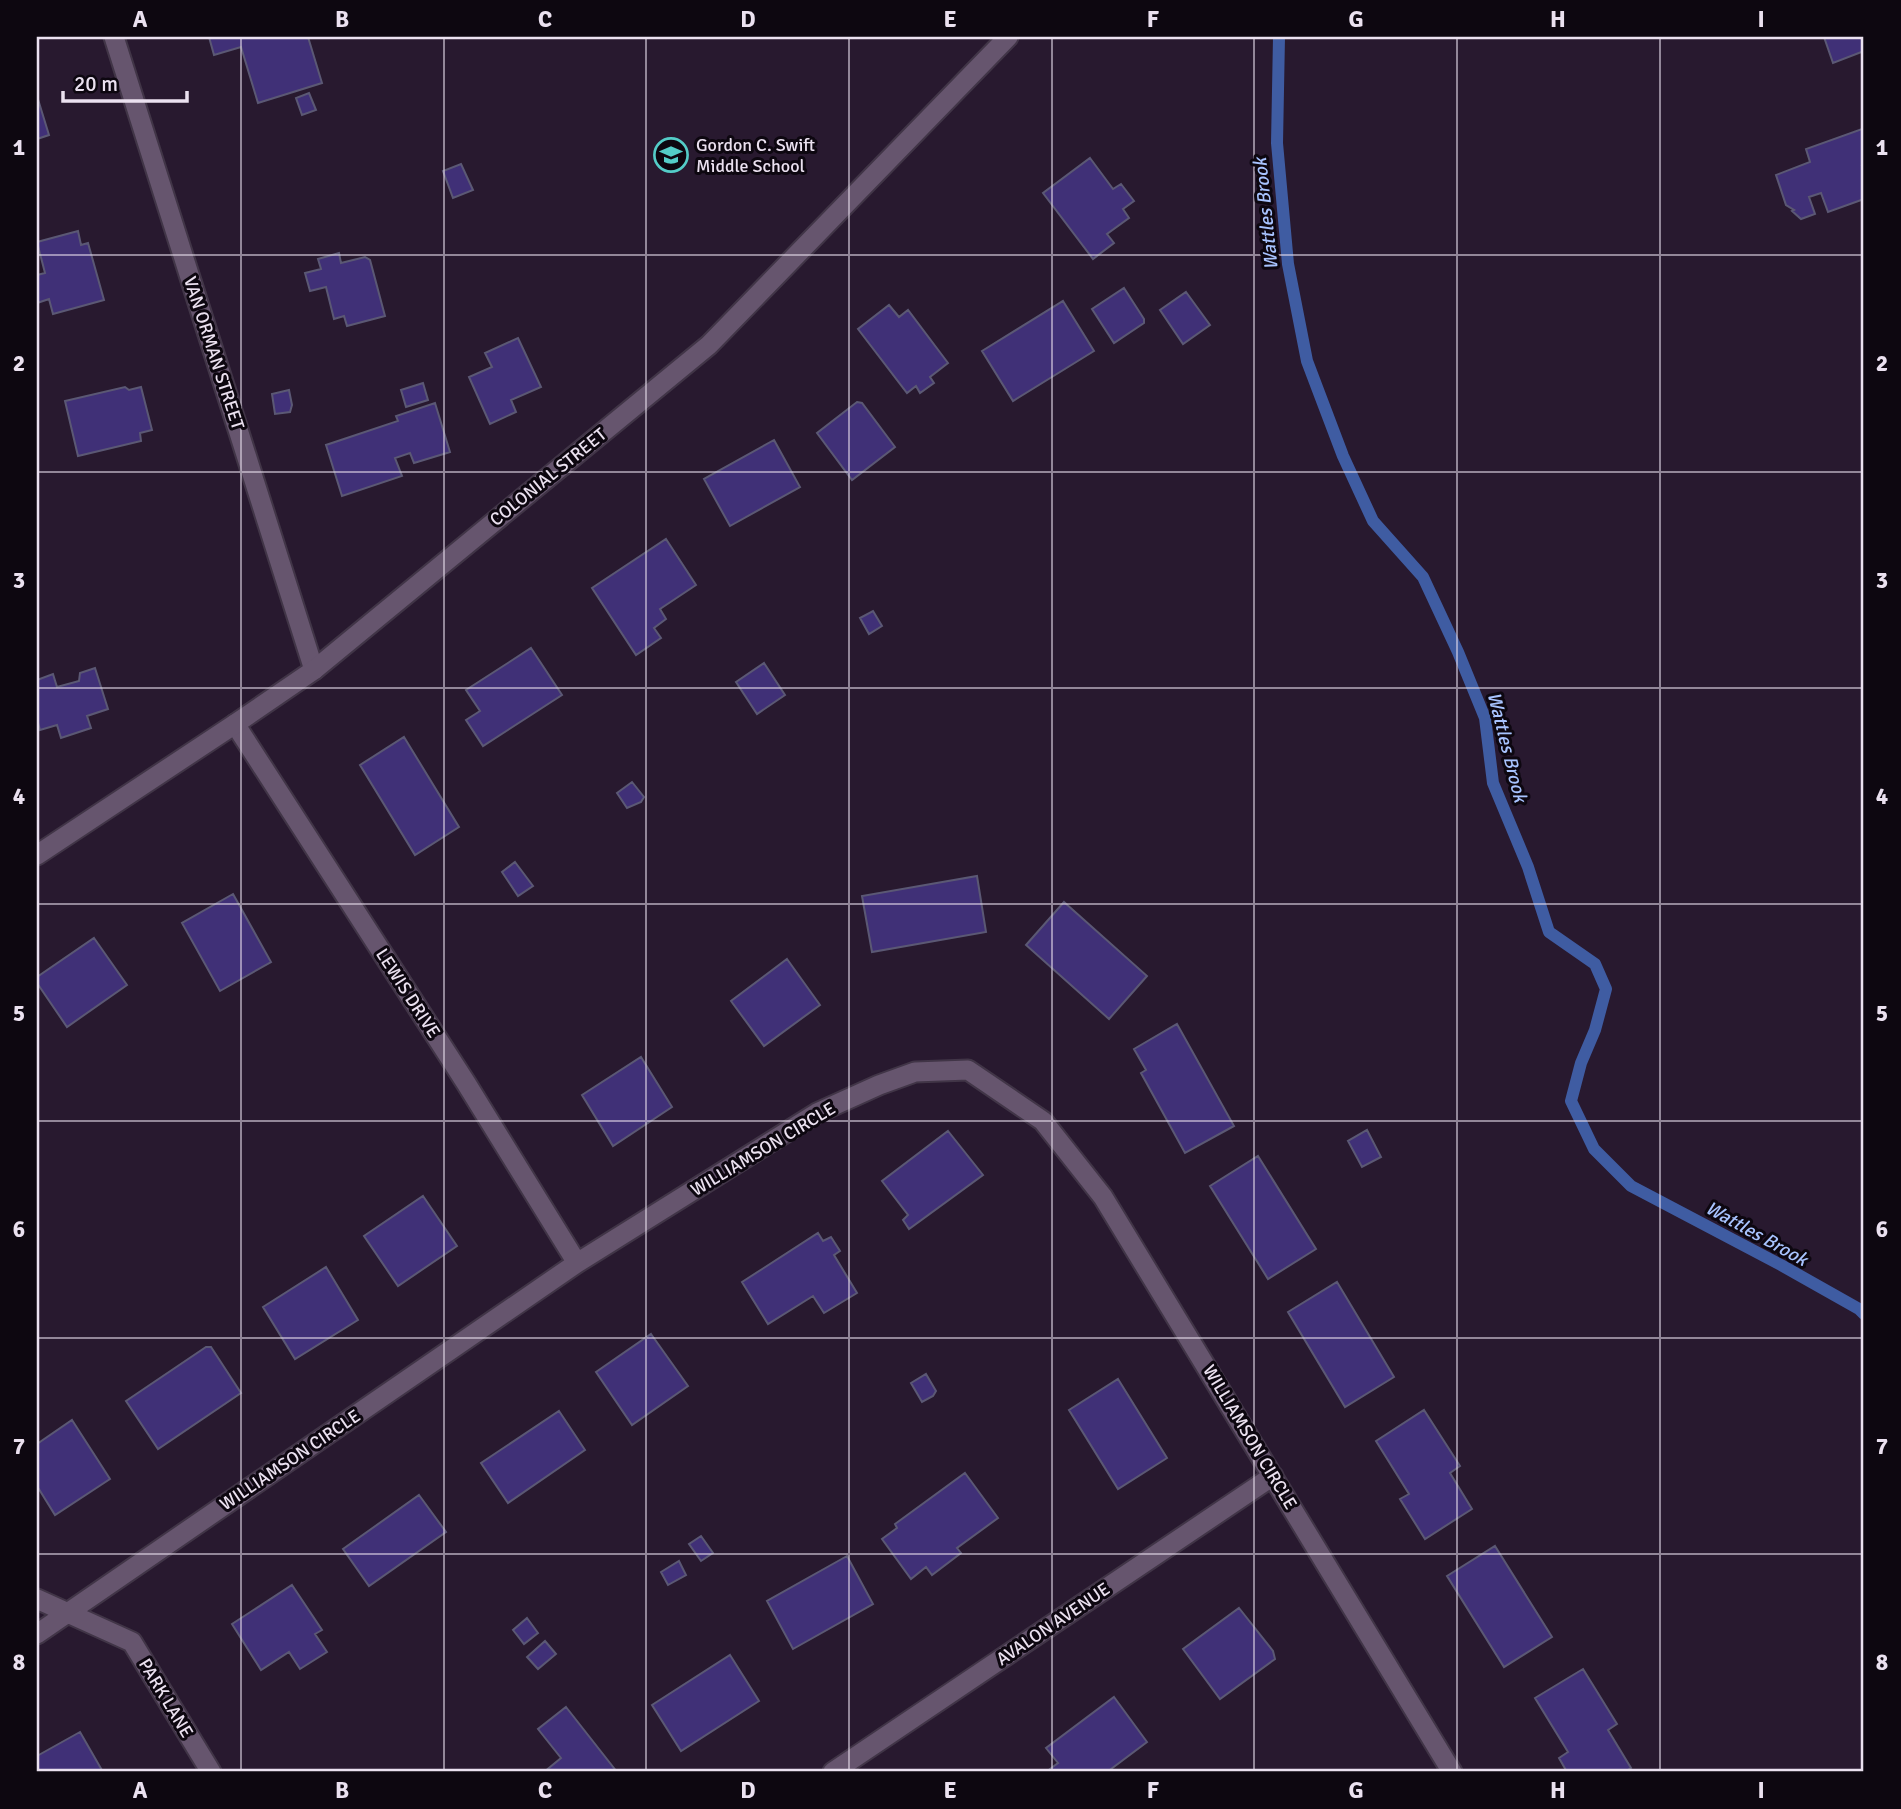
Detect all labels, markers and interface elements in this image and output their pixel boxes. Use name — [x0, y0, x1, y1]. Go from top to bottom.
text: A — [133, 5, 148, 34]
text: B — [335, 5, 349, 34]
text: C — [538, 5, 552, 34]
text: D — [740, 5, 756, 34]
text: E — [943, 5, 957, 34]
text: F — [1147, 5, 1159, 34]
text: G — [1348, 5, 1364, 34]
text: H — [1550, 5, 1566, 34]
text: I — [1757, 5, 1765, 34]
scale bar — [63, 60, 187, 104]
text: 20 m — [74, 71, 118, 97]
text: 1 — [13, 133, 25, 162]
text: 1 — [1876, 133, 1888, 162]
place label: Gordon C. Swift Middle School — [696, 134, 815, 177]
school or university icon: Gordon C. Swift Middle School — [652, 136, 690, 174]
water label: Wattles Brook — [1248, 155, 1284, 271]
street label: VAN ORMAN STREET — [179, 274, 249, 432]
text: 2 — [13, 349, 25, 378]
text: 2 — [1876, 349, 1888, 378]
street label: COLONIAL STREET — [485, 423, 611, 531]
text: 3 — [13, 566, 25, 595]
text: 3 — [1876, 566, 1888, 595]
water label: Wattles Brook — [1482, 690, 1533, 806]
text: 4 — [13, 782, 25, 811]
text: 4 — [1876, 782, 1888, 811]
street label: LEWIS DRIVE — [371, 944, 445, 1042]
text: 5 — [13, 999, 25, 1028]
text: 5 — [1876, 999, 1888, 1028]
street label: WILLIAMSON CIRCLE — [687, 1097, 839, 1201]
water label: Wattles Brook — [1701, 1196, 1813, 1272]
text: 6 — [13, 1215, 25, 1244]
text: 6 — [1876, 1215, 1888, 1244]
street label: WILLIAMSON CIRCLE — [1198, 1361, 1302, 1513]
street label: WILLIAMSON CIRCLE — [216, 1405, 364, 1515]
text: 7 — [13, 1432, 25, 1461]
text: 7 — [1876, 1432, 1888, 1461]
street label: AVALON AVENUE — [992, 1578, 1114, 1670]
text: 8 — [13, 1648, 25, 1677]
text: 8 — [1876, 1648, 1888, 1677]
street label: PARK LANE — [134, 1655, 198, 1741]
text: A — [133, 1776, 148, 1805]
text: B — [335, 1776, 349, 1805]
text: C — [538, 1776, 552, 1805]
text: D — [740, 1776, 756, 1805]
text: E — [943, 1776, 957, 1805]
text: F — [1147, 1776, 1159, 1805]
text: G — [1348, 1776, 1364, 1805]
text: H — [1550, 1776, 1566, 1805]
text: I — [1757, 1776, 1765, 1805]

